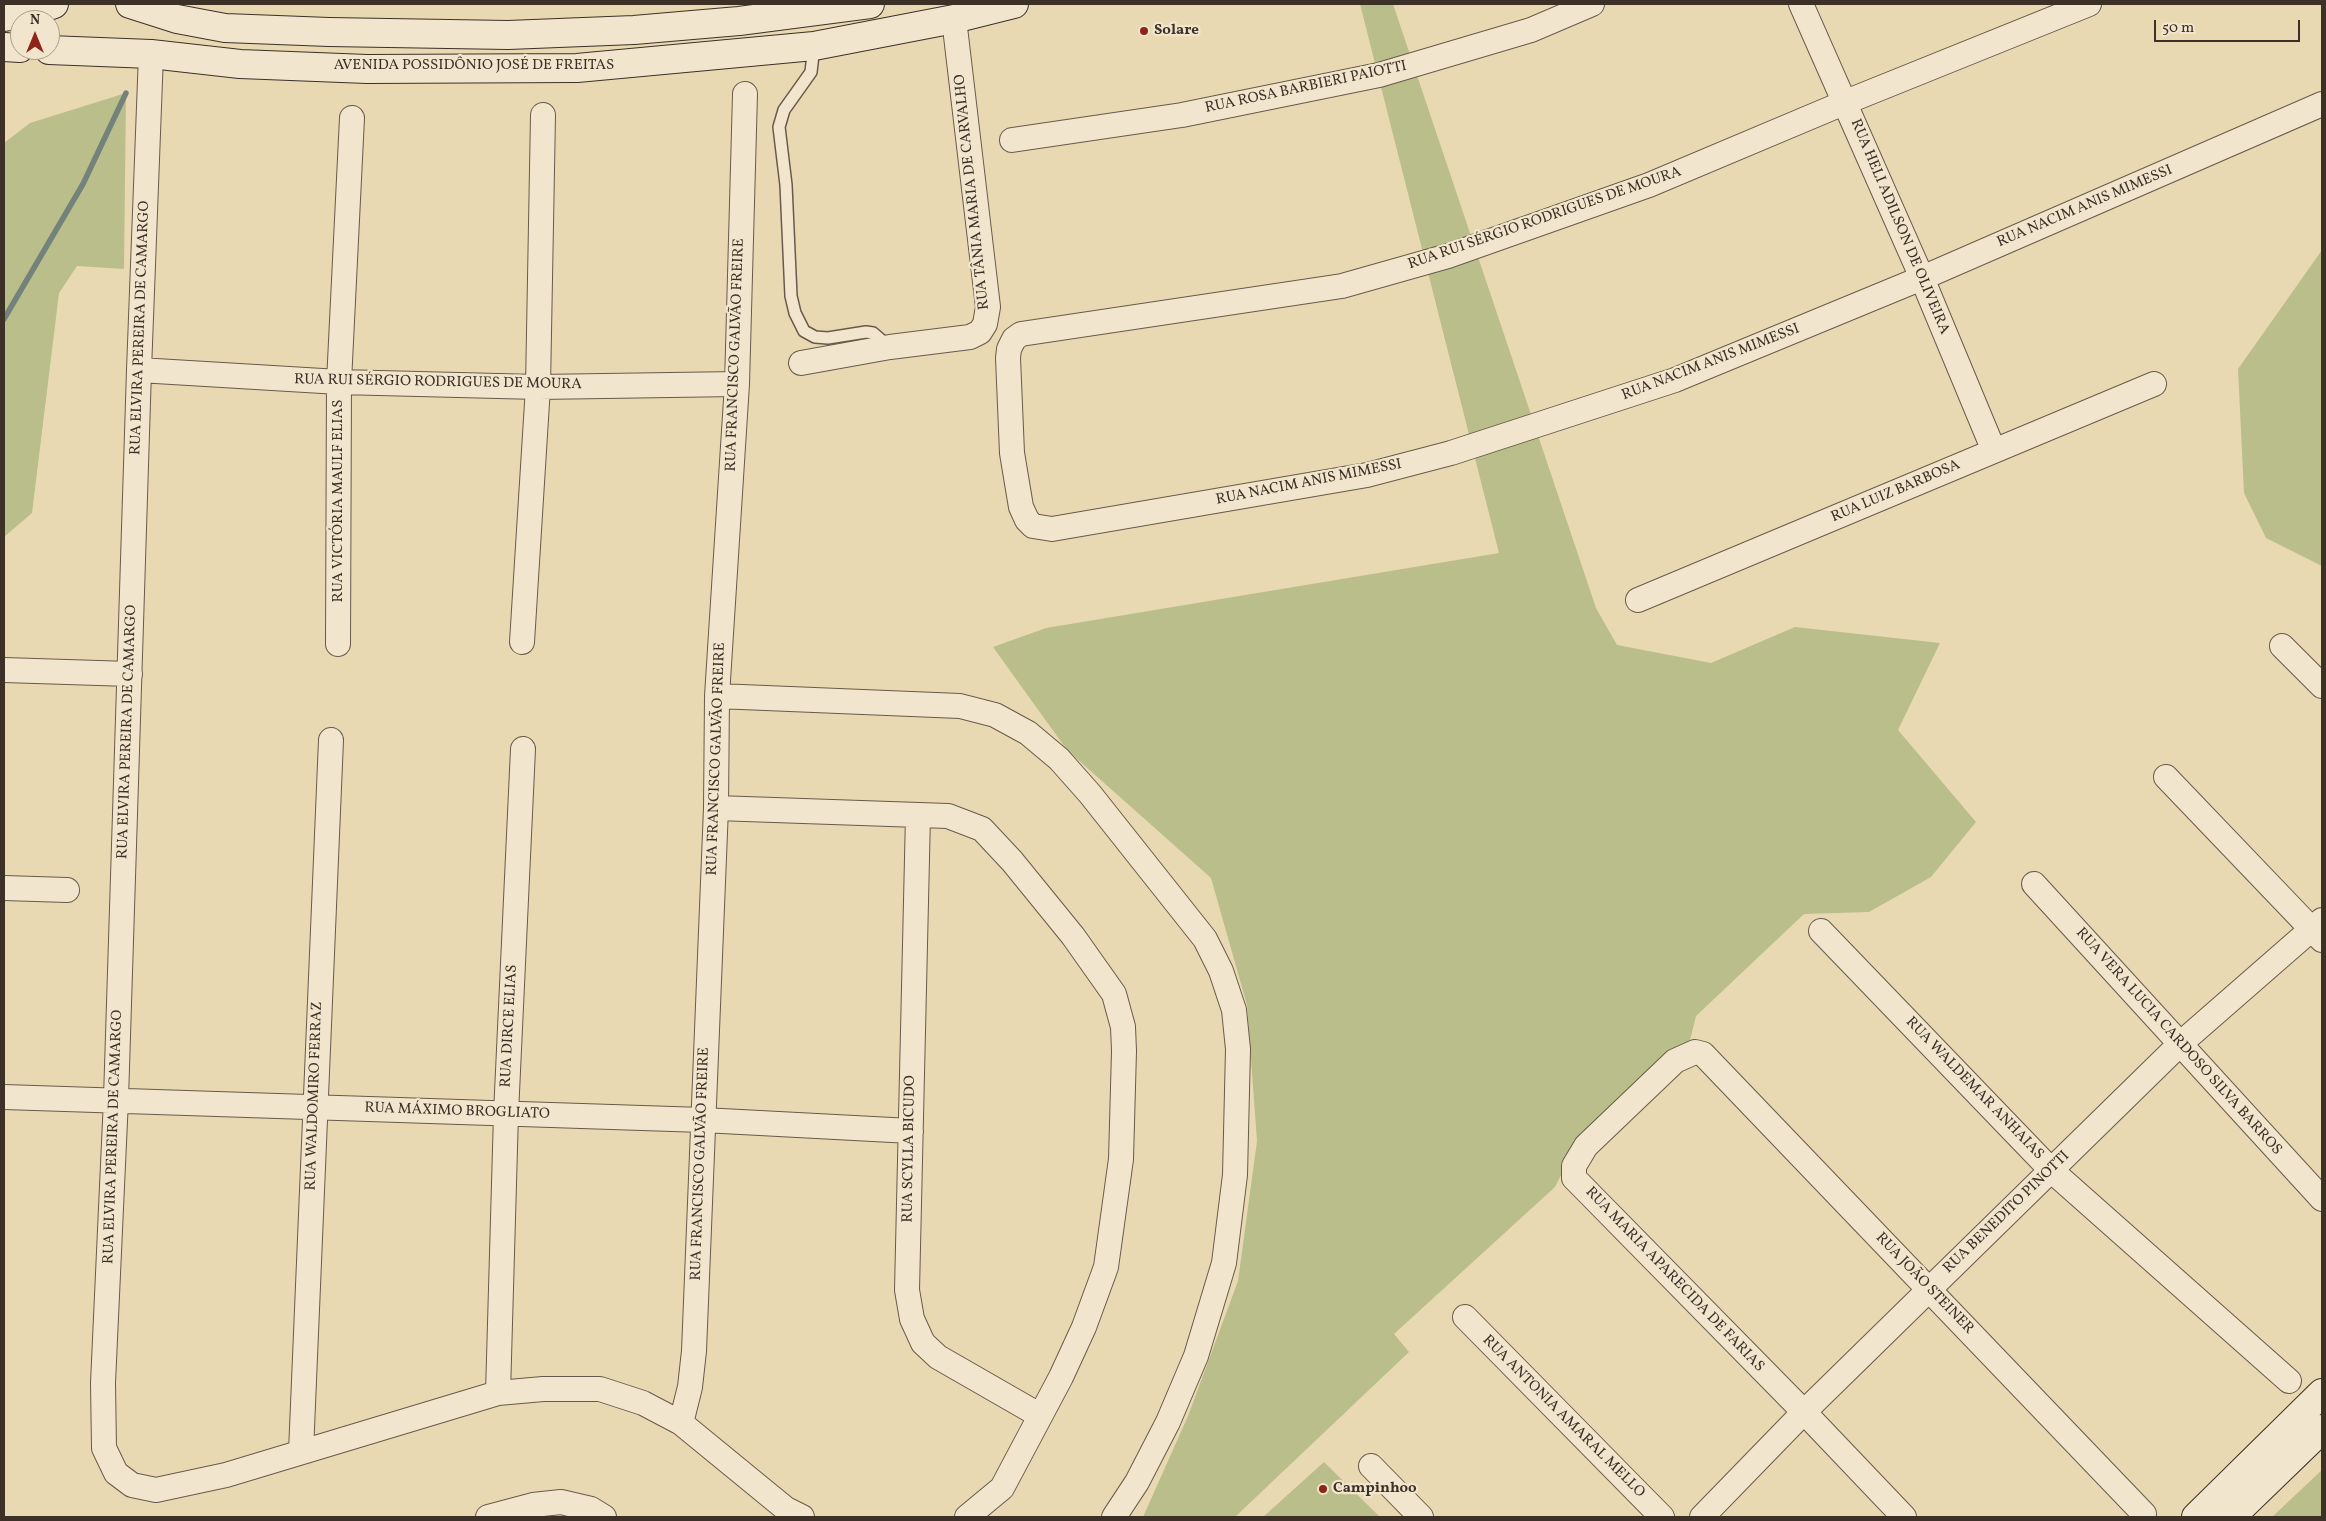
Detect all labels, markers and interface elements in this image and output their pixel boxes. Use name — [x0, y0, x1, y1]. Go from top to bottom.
north arrow — [10, 10, 60, 60]
scale bar — [2156, 10, 2302, 42]
text: N — [30, 11, 40, 30]
text: 50 m — [2162, 18, 2194, 39]
place label: Solare — [1154, 22, 1199, 40]
marker: Solare — [1138, 25, 1150, 37]
street label: AVENIDA POSSIDÔNIO JOSÉ DE FREITAS — [334, 57, 614, 75]
street label: RUA ROSA BARBIERI PAIOTTI — [1204, 58, 1408, 118]
street label: RUA TÂNIA MARIA DE CARVALHO — [952, 73, 994, 311]
street label: RUA HELI ADILSON DE OLIVEIRA — [1845, 117, 1953, 337]
street label: RUA NACIM ANIS MIMESSI — [1995, 162, 2175, 252]
street label: RUA RUI SÉRGIO RODRIGUES DE MOURA — [1406, 164, 1684, 274]
street label: RUA ELVIRA PEREIRA DE CAMARGO — [128, 200, 154, 456]
street label: RUA FRANCISCO GALVÃO FREIRE — [723, 238, 749, 472]
street label: RUA NACIM ANIS MIMESSI — [1620, 321, 1802, 405]
street label: RUA RUI SÉRGIO RODRIGUES DE MOURA — [294, 371, 582, 395]
street label: RUA VICTÓRIA MAULF ELIAS — [330, 400, 348, 602]
street label: RUA NACIM ANIS MIMESSI — [1215, 456, 1403, 510]
street label: RUA LUIZ BARBOSA — [1829, 457, 1963, 527]
street label: RUA ELVIRA PEREIRA DE CAMARGO — [115, 604, 141, 860]
street label: RUA FRANCISCO GALVÃO FREIRE — [704, 642, 730, 876]
street label: RUA VERA LUCIA CARDOSO SILVA BARROS — [2071, 925, 2285, 1159]
street label: RUA DIRCE ELIAS — [498, 964, 522, 1088]
street label: RUA WALDOMIRO FERRAZ — [303, 1001, 327, 1191]
street label: RUA ELVIRA PEREIRA DE CAMARGO — [101, 1009, 127, 1265]
street label: RUA WALDEMAR ANHAIAS — [1901, 1014, 2047, 1164]
street label: RUA FRANCISCO GALVÃO FREIRE — [688, 1047, 714, 1281]
street label: RUA SCYLLA BICUDO — [900, 1075, 920, 1223]
street label: RUA MÁXIMO BROGLIATO — [364, 1100, 550, 1124]
street label: RUA BENEDITO PINOTTI — [1940, 1148, 2074, 1278]
street label: RUA MARIA APARECIDA DE FARIAS — [1581, 1184, 1767, 1376]
street label: RUA JOÃO STEINER — [1871, 1230, 1977, 1338]
street label: RUA ANTONIA AMARAL MELLO — [1478, 1332, 1648, 1502]
place label: Campinhoo — [1333, 1480, 1417, 1498]
marker: Campinhoo — [1317, 1483, 1329, 1495]

